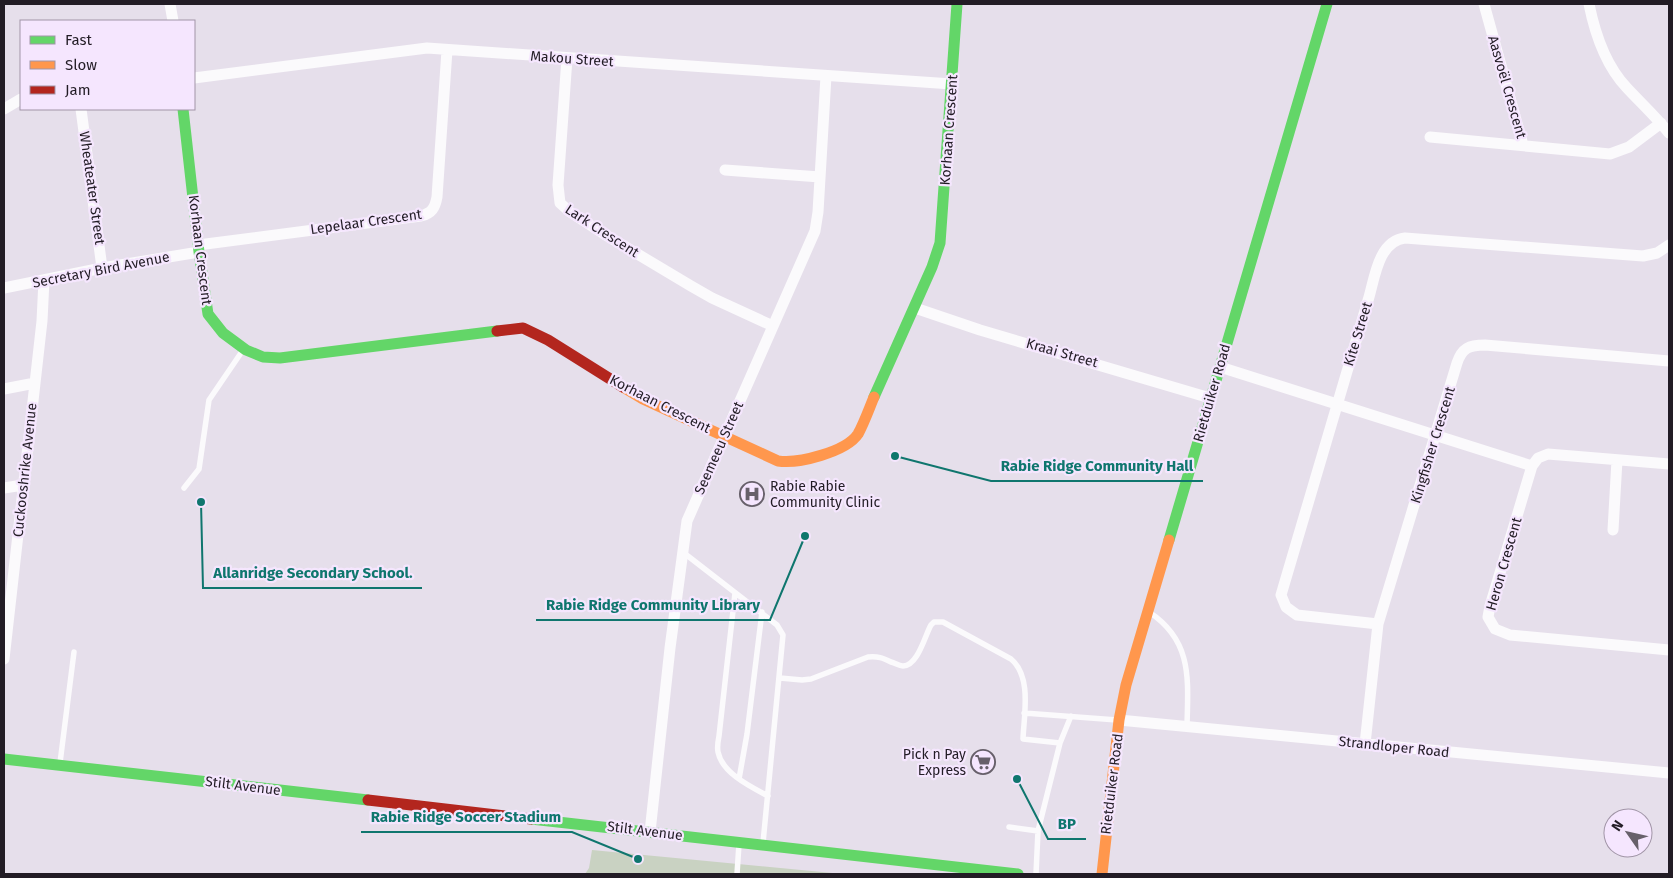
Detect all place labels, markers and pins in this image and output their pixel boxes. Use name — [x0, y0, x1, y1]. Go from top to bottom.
callout: Rabie Ridge Community Hall — [991, 451, 1203, 481]
place label: Rabie Rabie Community Clinic — [770, 478, 881, 511]
hospital icon: Rabie Rabie Community Clinic — [739, 481, 765, 507]
callout: Allanridge Secondary School. — [203, 558, 422, 588]
callout: Rabie Ridge Community Library — [536, 590, 770, 620]
place label: Pick n Pay Express — [903, 746, 966, 779]
supermarket icon: Pick n Pay Express — [970, 749, 996, 775]
callout: Rabie Ridge Soccer Stadium — [361, 802, 572, 832]
callout: BP — [1048, 809, 1086, 839]

